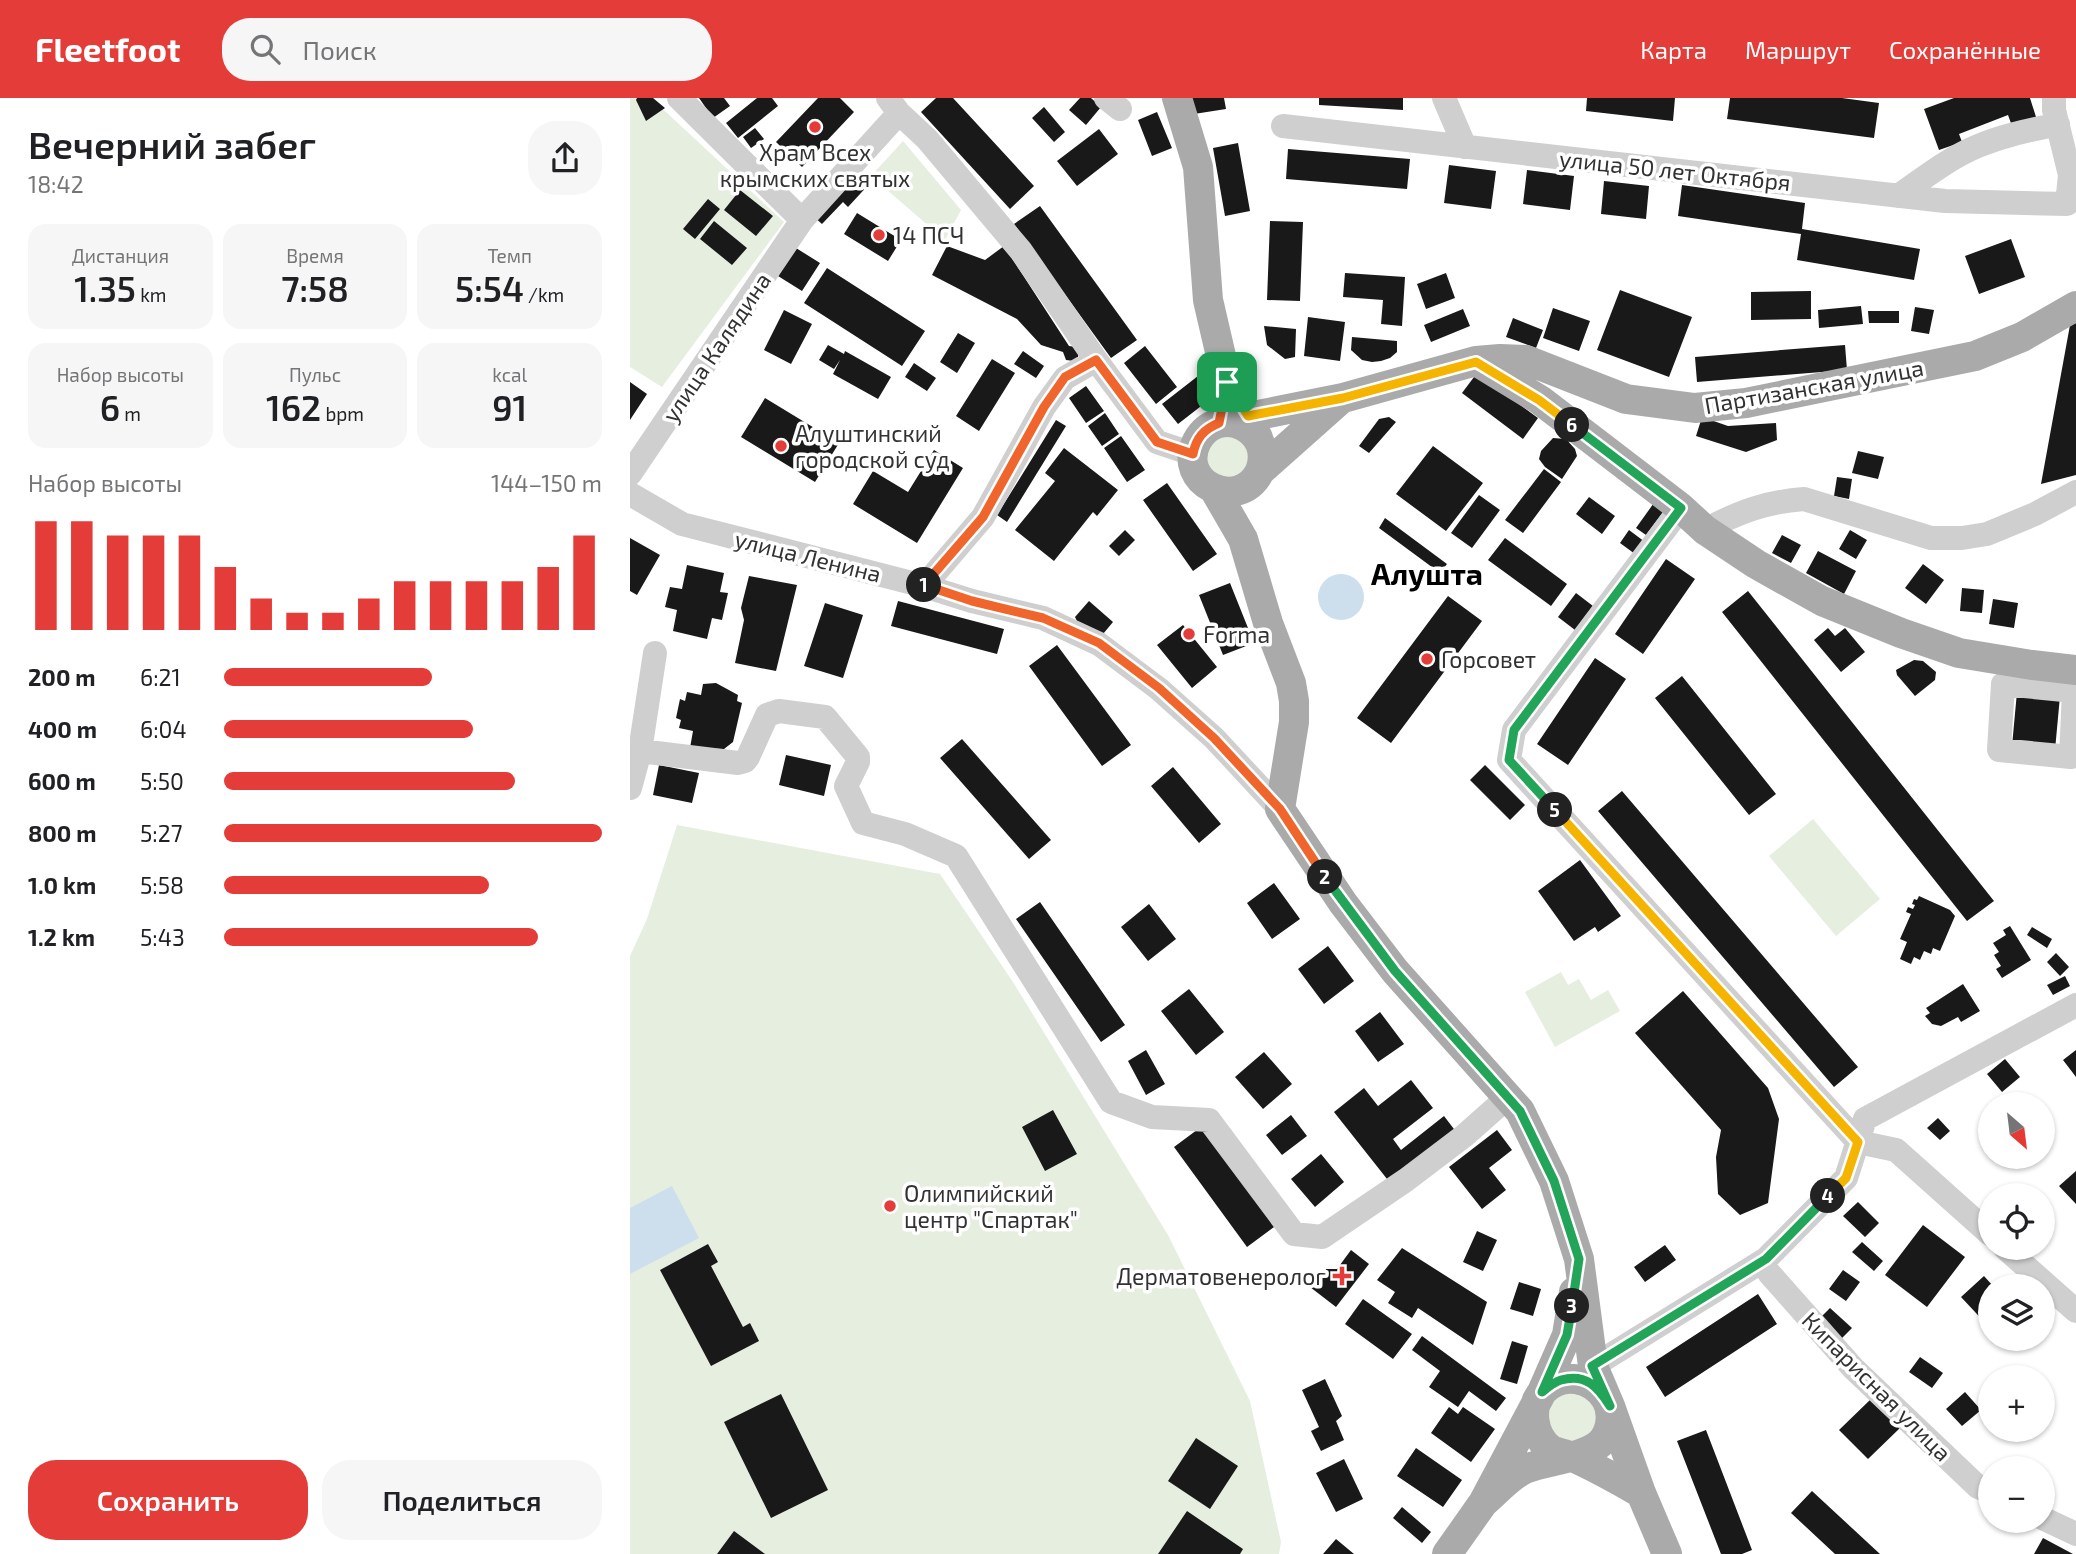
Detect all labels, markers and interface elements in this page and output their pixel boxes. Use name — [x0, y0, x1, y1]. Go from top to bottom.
search box — [222, 18, 712, 81]
text: Fleetfoot — [35, 29, 180, 69]
icon: search — [246, 30, 284, 68]
text: Поиск — [302, 34, 377, 65]
text: Карта — [1640, 35, 1707, 64]
text: Маршрут — [1745, 35, 1851, 64]
text: Сохранённые — [1889, 35, 2041, 64]
marker: Храм Всех крымских святых — [807, 119, 823, 135]
text: Вечерний забег — [28, 121, 316, 167]
button: share — [528, 121, 602, 195]
place label: Храм Всех крымских святых — [720, 138, 910, 192]
street label: улица 50 лет Октября — [1558, 144, 1792, 197]
text: 18:42 — [28, 170, 84, 198]
place label: 14 ПСЧ — [893, 221, 964, 249]
marker: 14 ПСЧ — [871, 227, 887, 243]
text: Дистанция — [72, 244, 169, 267]
text: Время — [286, 244, 344, 267]
text: Темп — [488, 244, 532, 267]
text: 1.35 — [74, 267, 136, 309]
text: 7:58 — [281, 267, 349, 309]
text: 5:54 — [455, 267, 524, 309]
street label: улица Калядина — [656, 267, 777, 428]
text: km — [136, 283, 166, 306]
text: /km — [524, 283, 564, 306]
pin — [1197, 352, 1257, 412]
street label: Партизанская улица — [1702, 353, 1926, 420]
text: Набор высоты — [57, 363, 184, 386]
text: Пульс — [289, 363, 341, 386]
text: kcal — [492, 363, 527, 386]
icon: arrive — [1208, 363, 1246, 401]
text: 6 — [100, 386, 120, 428]
text: 162 — [266, 386, 321, 428]
text: 91 — [492, 386, 527, 428]
text: m — [120, 402, 141, 425]
text: bpm — [321, 402, 364, 425]
pin: 6 — [1555, 408, 1590, 442]
text: 6 — [1566, 413, 1577, 436]
place label: Алуштинский городской суд — [795, 419, 950, 474]
marker: Алуштинский городской суд — [773, 438, 789, 454]
text: Набор высоты — [28, 469, 182, 497]
text: 144–150 m — [491, 469, 602, 497]
street label: улица Ленина — [732, 524, 884, 589]
district label: Алушта — [1371, 555, 1483, 592]
pin: 1 — [906, 568, 942, 602]
text: 1 — [919, 573, 928, 596]
place label: Forma — [1203, 620, 1270, 648]
marker: Forma — [1181, 626, 1197, 642]
place label: Горсовет — [1441, 645, 1536, 673]
marker: Горсовет — [1419, 651, 1435, 667]
text: 200 m — [28, 663, 96, 691]
text: 6:21 — [140, 663, 181, 691]
text: 400 m — [28, 715, 97, 743]
text: 6:04 — [140, 715, 187, 743]
text: 600 m — [28, 767, 96, 795]
text: 5:50 — [140, 767, 184, 795]
pin: 5 — [1538, 792, 1572, 828]
text: 5 — [1549, 798, 1560, 821]
text: 800 m — [28, 819, 97, 847]
text: 5:27 — [140, 819, 182, 847]
pin: 2 — [1308, 860, 1342, 894]
text: 2 — [1319, 865, 1330, 888]
text: 1.0 km — [28, 871, 96, 899]
text: 5:58 — [140, 871, 184, 899]
text: 1.2 km — [28, 923, 95, 951]
text: 5:43 — [140, 923, 185, 951]
north arrow — [1978, 1092, 2054, 1169]
map controls — [1978, 1092, 2055, 1533]
pin: 4 — [1810, 1178, 1846, 1214]
place label: Олимпийский центр "Спартак" — [904, 1179, 1078, 1233]
button: locate — [1978, 1183, 2055, 1260]
text: 4 — [1821, 1184, 1834, 1207]
marker: Олимпийский центр "Спартак" — [882, 1198, 898, 1214]
place label: Дерматовенеролог — [1116, 1262, 1326, 1290]
marker: Дерматовенеролог — [1332, 1266, 1352, 1286]
button: layers — [1978, 1274, 2055, 1351]
pin: 3 — [1555, 1288, 1590, 1324]
text: 3 — [1566, 1294, 1577, 1317]
street label: Кипарисная улица — [1796, 1306, 1957, 1467]
button: + — [1978, 1365, 2055, 1442]
button: − — [1978, 1456, 2055, 1533]
button: Сохранить — [28, 1460, 308, 1540]
button: Поделиться — [322, 1460, 602, 1540]

